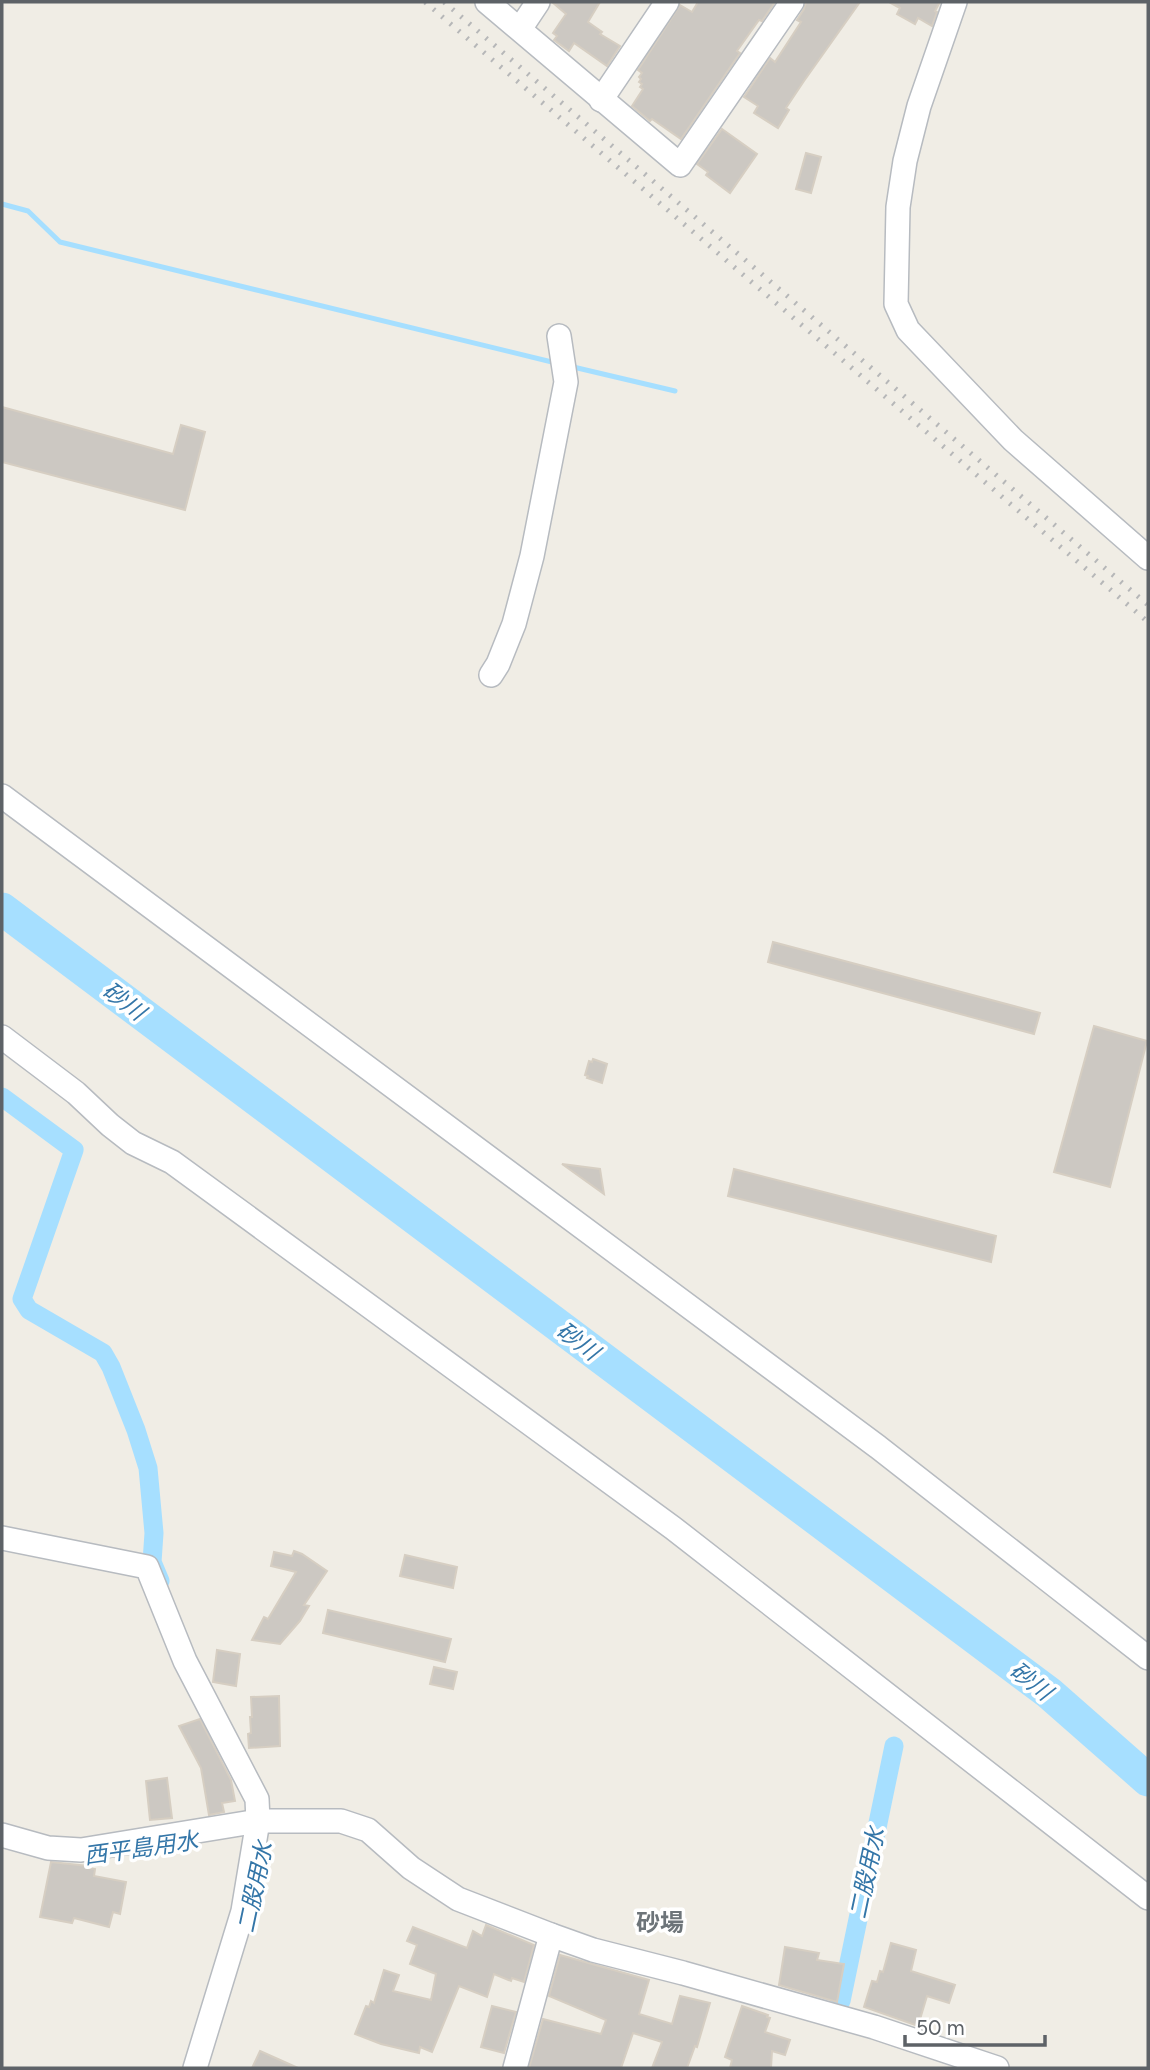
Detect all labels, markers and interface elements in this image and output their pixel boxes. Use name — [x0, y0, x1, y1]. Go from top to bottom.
water label: 砂川 — [97, 976, 153, 1028]
water label: 砂川 — [551, 1316, 607, 1368]
water label: 砂川 — [1004, 1656, 1060, 1708]
water label: 二股用水 — [844, 1822, 891, 1921]
water label: 西平島用水 — [82, 1826, 203, 1870]
water label: 二股用水 — [232, 1836, 279, 1935]
district label: 砂場 — [636, 1908, 684, 1937]
scale bar — [905, 2004, 1045, 2048]
text: 50 m — [916, 2015, 965, 2040]

